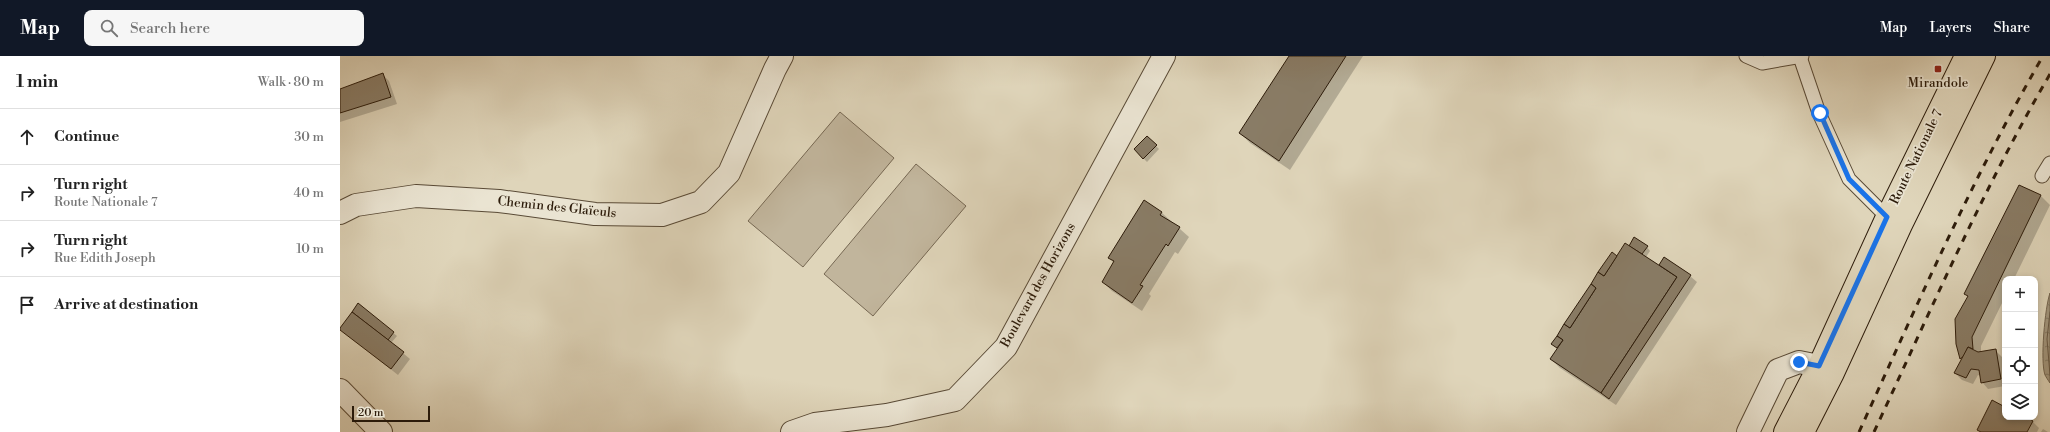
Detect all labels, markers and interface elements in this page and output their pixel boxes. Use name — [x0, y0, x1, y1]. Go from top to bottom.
search box — [84, 10, 364, 46]
text: Map — [20, 16, 60, 40]
icon: search — [98, 17, 120, 39]
text: Search here — [130, 19, 210, 38]
text: Map — [1880, 19, 1907, 37]
text: Layers — [1929, 19, 1972, 37]
text: Share — [1994, 19, 2030, 37]
marker: Mirandole — [1933, 64, 1943, 74]
text: 1 min — [16, 71, 58, 93]
text: Walk · 80 m — [258, 74, 324, 90]
place label: Mirandole — [1908, 75, 1969, 91]
route start — [1811, 104, 1829, 122]
street label: Route Nationale 7 — [1886, 107, 1946, 207]
icon: ahead — [16, 126, 38, 148]
text: Continue — [54, 127, 119, 146]
text: 30 m — [294, 129, 324, 145]
text: Turn right — [54, 175, 128, 194]
icon: right — [16, 182, 38, 204]
text: 40 m — [294, 185, 324, 201]
street label: Chemin des Glaïeuls — [497, 193, 618, 221]
text: Route Nationale 7 — [54, 194, 158, 210]
street label: Boulevard des Horizons — [997, 220, 1079, 351]
text: Turn right — [54, 231, 128, 250]
icon: right — [16, 238, 38, 260]
text: 10 m — [296, 241, 324, 257]
text: Rue Edith Joseph — [54, 250, 156, 266]
map controls — [2002, 276, 2038, 420]
button: + — [2002, 276, 2038, 312]
icon: arrive — [16, 294, 38, 316]
text: Arrive at destination — [54, 295, 198, 314]
button: − — [2002, 312, 2038, 348]
button: locate — [2002, 348, 2038, 384]
route end — [1790, 353, 1808, 371]
button: layers — [2002, 384, 2038, 420]
scale bar — [352, 404, 430, 423]
text: 20 m — [358, 406, 383, 420]

